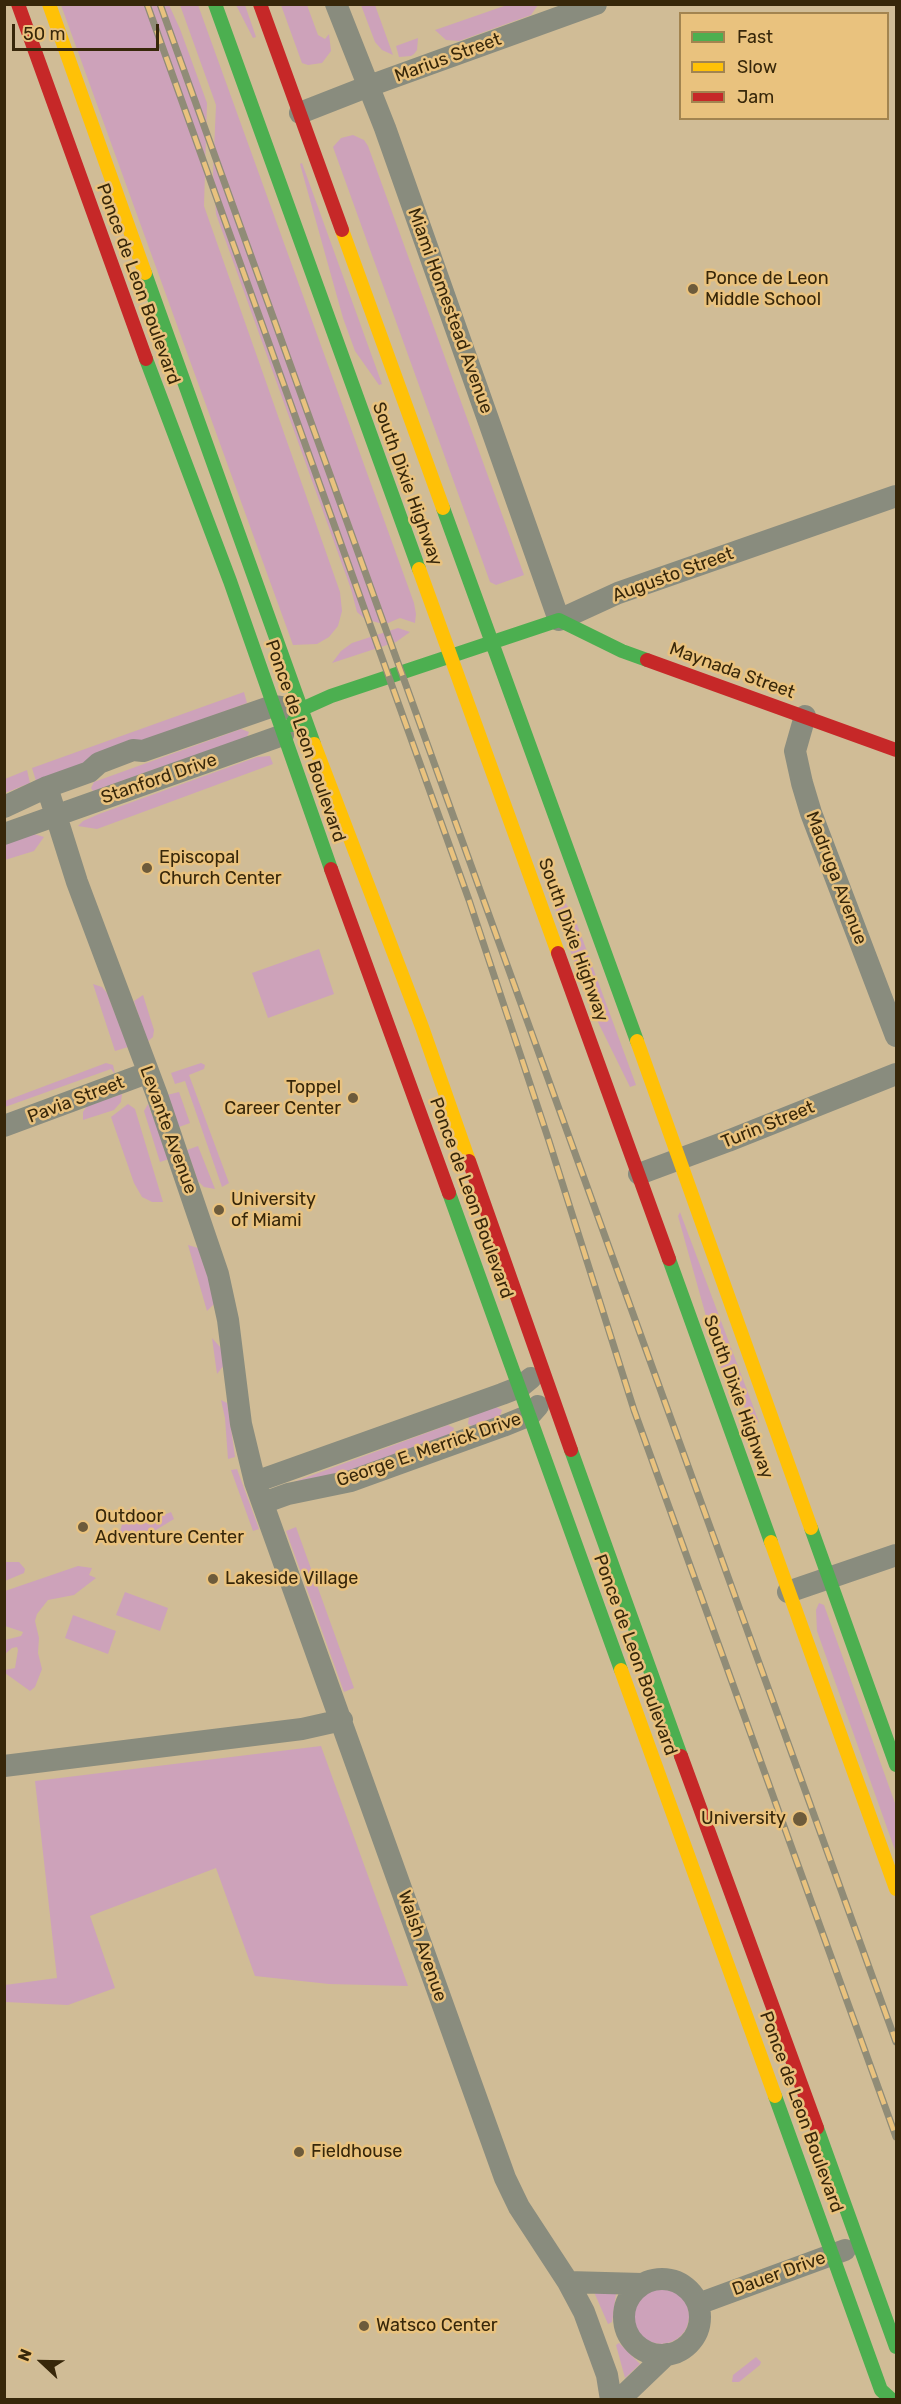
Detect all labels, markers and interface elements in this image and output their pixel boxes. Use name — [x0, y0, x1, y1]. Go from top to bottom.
scale bar — [15, 12, 162, 50]
legend — [679, 12, 889, 120]
text: 50 m — [23, 23, 66, 45]
text: Fast — [737, 26, 773, 48]
street label: Marius Street — [392, 29, 504, 87]
text: Slow — [737, 56, 777, 78]
text: Jam — [737, 86, 774, 108]
street label: Ponce de Leon Boulevard — [92, 181, 184, 387]
street label: Miami Homestead Avenue — [403, 205, 497, 417]
place label: Ponce de Leon Middle School — [705, 268, 829, 310]
marker: Ponce de Leon Middle School — [686, 282, 700, 296]
street label: South Dixie Highway — [367, 399, 447, 569]
street label: Augusto Street — [609, 543, 737, 607]
street label: Ponce de Leon Boulevard — [260, 637, 350, 845]
street label: Maynada Street — [666, 638, 798, 704]
street label: Stanford Drive — [98, 749, 220, 809]
street label: Madruga Avenue — [801, 808, 871, 948]
place label: Episcopal Church Center — [159, 847, 282, 890]
street label: South Dixie Highway — [533, 855, 613, 1025]
marker: Episcopal Church Center — [140, 861, 154, 875]
street label: Levante Avenue — [135, 1063, 201, 1197]
street label: Pavia Street — [25, 1072, 127, 1128]
place label: Toppel Career Center — [224, 1077, 341, 1120]
marker: Toppel Career Center — [346, 1091, 360, 1105]
street label: Ponce de Leon Boulevard — [425, 1095, 517, 1301]
street label: Turin Street — [718, 1097, 818, 1153]
place label: University of Miami — [231, 1189, 316, 1232]
marker: University of Miami — [212, 1203, 226, 1217]
street label: South Dixie Highway — [698, 1312, 778, 1482]
street label: George E. Merrick Drive — [334, 1408, 524, 1492]
place label: Outdoor Adventure Center — [95, 1506, 244, 1549]
marker: Outdoor Adventure Center — [76, 1520, 90, 1534]
street label: Ponce de Leon Boulevard — [589, 1552, 681, 1758]
place label: Lakeside Village — [225, 1568, 358, 1590]
marker: Lakeside Village — [206, 1572, 220, 1586]
place label: University — [701, 1808, 786, 1830]
marker: University — [791, 1810, 809, 1828]
street label: Walsh Avenue — [393, 1888, 451, 2004]
street label: Ponce de Leon Boulevard — [755, 2009, 847, 2215]
place label: Fieldhouse — [311, 2141, 402, 2163]
marker: Fieldhouse — [292, 2145, 306, 2159]
street label: Dauer Drive — [729, 2247, 829, 2301]
place label: Watsco Center — [376, 2315, 498, 2337]
marker: Watsco Center — [357, 2319, 371, 2333]
north arrow — [12, 2332, 72, 2392]
text: N — [14, 2346, 36, 2364]

